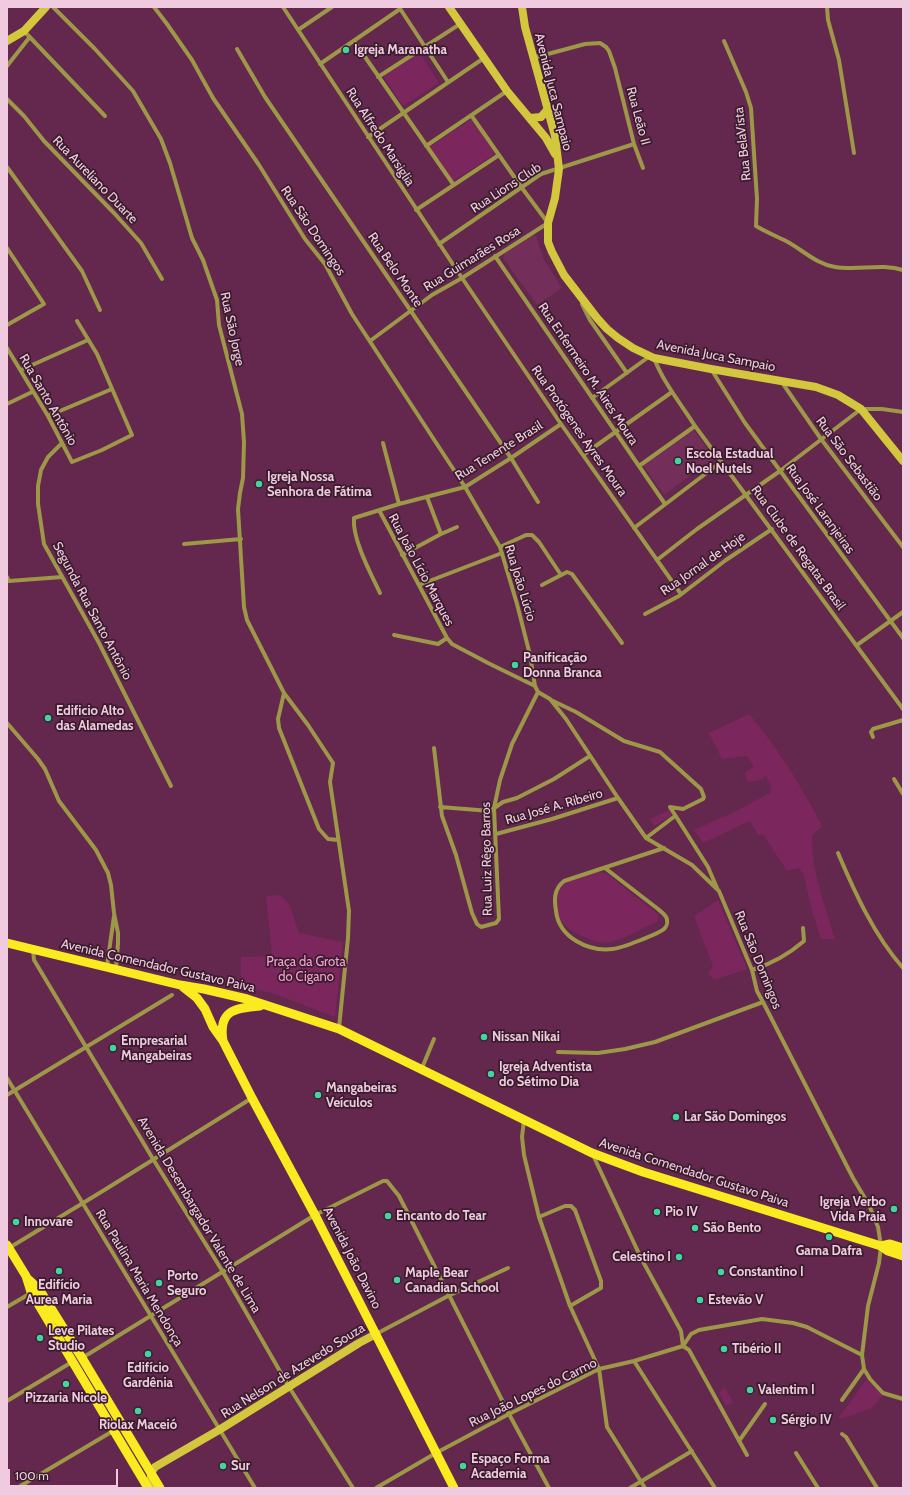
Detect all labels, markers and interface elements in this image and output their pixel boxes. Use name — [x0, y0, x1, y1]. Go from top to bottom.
street label: Avenida Juca Sampaio — [531, 32, 575, 152]
place label: Igreja Maranatha — [354, 42, 447, 58]
marker: Igreja Maranatha — [341, 45, 351, 55]
street label: Rua Alfredo Marsiglia — [342, 85, 418, 189]
street label: Rua Leão II — [623, 85, 653, 147]
street label: Rua BelaVista — [731, 106, 755, 182]
street label: Rua Aureliano Duarte — [49, 133, 141, 227]
street label: Rua Lions Club — [468, 159, 544, 217]
street label: Rua São Domingos — [277, 183, 349, 279]
street label: Rua Guimarães Rosa — [421, 223, 523, 295]
street label: Rua Belo Monte — [364, 230, 426, 310]
street label: Rua São Jorge — [217, 291, 247, 367]
street label: Rua Enfermeiro M. Aires Moura — [535, 300, 641, 448]
street label: Avenida Juca Sampaio — [655, 337, 777, 375]
street label: Rua Santo Antônio — [16, 352, 80, 448]
street label: Rua Protógenes Ayres Moura — [528, 362, 630, 500]
street label: Rua São Sebastião — [812, 414, 886, 504]
street label: Rua Tenente Brasil — [452, 418, 546, 484]
place label: Escola Estadual Noel Nutels — [686, 446, 773, 477]
marker: Escola Estadual Noel Nutels — [673, 456, 683, 466]
street label: Rua José Laranjeiras — [782, 461, 858, 557]
place label: Igreja Nossa Senhora de Fátima — [267, 469, 372, 500]
marker: Igreja Nossa Senhora de Fátima — [254, 479, 264, 489]
street label: Rua Clube de Regatas Brasil — [748, 483, 848, 613]
street label: Rua João Lício Marques — [385, 511, 457, 629]
street label: Rua Jornal de Hoje — [658, 529, 748, 599]
street label: Segunda Rua Santo Antônio — [49, 539, 135, 683]
street label: Rua João Lúcio — [501, 543, 539, 623]
place label: Panificação Donna Branca — [523, 650, 602, 681]
marker: Panificação Donna Branca — [510, 660, 520, 670]
place label: Edificio Alto das Alamedas — [56, 703, 134, 734]
marker: Edificio Alto das Alamedas — [43, 713, 53, 723]
street label: Rua José A. Ribeiro — [503, 786, 605, 828]
street label: Rua Luiz Rêgo Barros — [478, 802, 496, 916]
street label: Rua São Domingos — [731, 909, 785, 1011]
street label: Avenida Comendador Gustavo Paiva — [60, 936, 256, 996]
park label: Praça da Grota do Cigano — [266, 954, 346, 985]
place label: Nissan Nikai — [492, 1029, 560, 1045]
marker: Nissan Nikai — [479, 1032, 489, 1042]
place label: Empresarial Mangabeiras — [121, 1033, 192, 1064]
marker: Empresarial Mangabeiras — [108, 1043, 118, 1053]
place label: Igreja Adventista do Sétimo Dia — [499, 1059, 592, 1090]
marker: Igreja Adventista do Sétimo Dia — [486, 1069, 496, 1079]
place label: Mangabeiras Veículos — [326, 1080, 397, 1111]
marker: Mangabeiras Veículos — [313, 1090, 323, 1100]
place label: Lar São Domingos — [684, 1109, 786, 1125]
marker: Lar São Domingos — [671, 1112, 681, 1122]
street label: Avenida Desembargador Valente de Lima — [134, 1114, 264, 1316]
street label: Avenida Comendador Gustavo Paiva — [597, 1135, 791, 1211]
place label: Igreja Verbo Vida Praia — [819, 1194, 886, 1225]
street label: Avenida João Davino — [320, 1204, 384, 1312]
place label: Pio IV — [665, 1204, 698, 1220]
marker: Igreja Verbo Vida Praia — [889, 1204, 899, 1214]
street label: Rua Paulina Maria Mendonça — [92, 1207, 186, 1349]
marker: Pio IV — [652, 1207, 662, 1217]
place label: Encanto do Tear — [396, 1208, 486, 1224]
marker: Encanto do Tear — [383, 1211, 393, 1221]
place label: Innovare — [24, 1214, 73, 1230]
marker: Innovare — [11, 1217, 21, 1227]
place label: São Bento — [703, 1220, 761, 1236]
marker: São Bento — [690, 1223, 700, 1233]
marker: Gama Dafra — [824, 1232, 834, 1242]
place label: Gama Dafra — [796, 1243, 862, 1259]
place label: Celestino I — [612, 1249, 671, 1265]
marker: Celestino I — [674, 1252, 684, 1262]
place label: Constantino I — [729, 1264, 804, 1280]
place label: Maple Bear Canadian School — [405, 1265, 499, 1296]
marker: Edifício Aurea Maria — [54, 1266, 64, 1276]
marker: Constantino I — [716, 1267, 726, 1277]
place label: Porto Seguro — [167, 1268, 207, 1299]
marker: Maple Bear Canadian School — [392, 1275, 402, 1285]
place label: Edifício Aurea Maria — [26, 1277, 92, 1308]
marker: Porto Seguro — [154, 1278, 164, 1288]
place label: Estevão V — [708, 1292, 763, 1308]
marker: Estevão V — [695, 1295, 705, 1305]
street label: Rua Nelson de Azevedo Souza — [218, 1320, 368, 1422]
place label: Leve Pilates Studio — [48, 1323, 114, 1354]
marker: Leve Pilates Studio — [35, 1333, 45, 1343]
place label: Tibério II — [732, 1341, 781, 1357]
marker: Tibério II — [719, 1344, 729, 1354]
marker: Edifício Gardênia — [143, 1349, 153, 1359]
street label: Rua João Lopes do Carmo — [467, 1355, 599, 1431]
place label: Edifício Gardênia — [123, 1360, 173, 1391]
marker: Pizzaria Nicole — [61, 1379, 71, 1389]
place label: Valentim I — [758, 1382, 815, 1398]
marker: Valentim I — [745, 1385, 755, 1395]
place label: Pizzaria Nicole — [25, 1390, 107, 1406]
marker: Riolax Maceió — [133, 1406, 143, 1416]
place label: Sérgio IV — [781, 1412, 831, 1428]
marker: Sérgio IV — [768, 1415, 778, 1425]
place label: Riolax Maceió — [99, 1417, 177, 1433]
place label: Espaço Forma Academia — [471, 1451, 550, 1482]
place label: Sur — [231, 1458, 250, 1474]
scale bar — [10, 1461, 120, 1487]
marker: Sur — [218, 1461, 228, 1471]
marker: Espaço Forma Academia — [458, 1461, 468, 1471]
text: 100 m — [15, 1468, 49, 1483]

